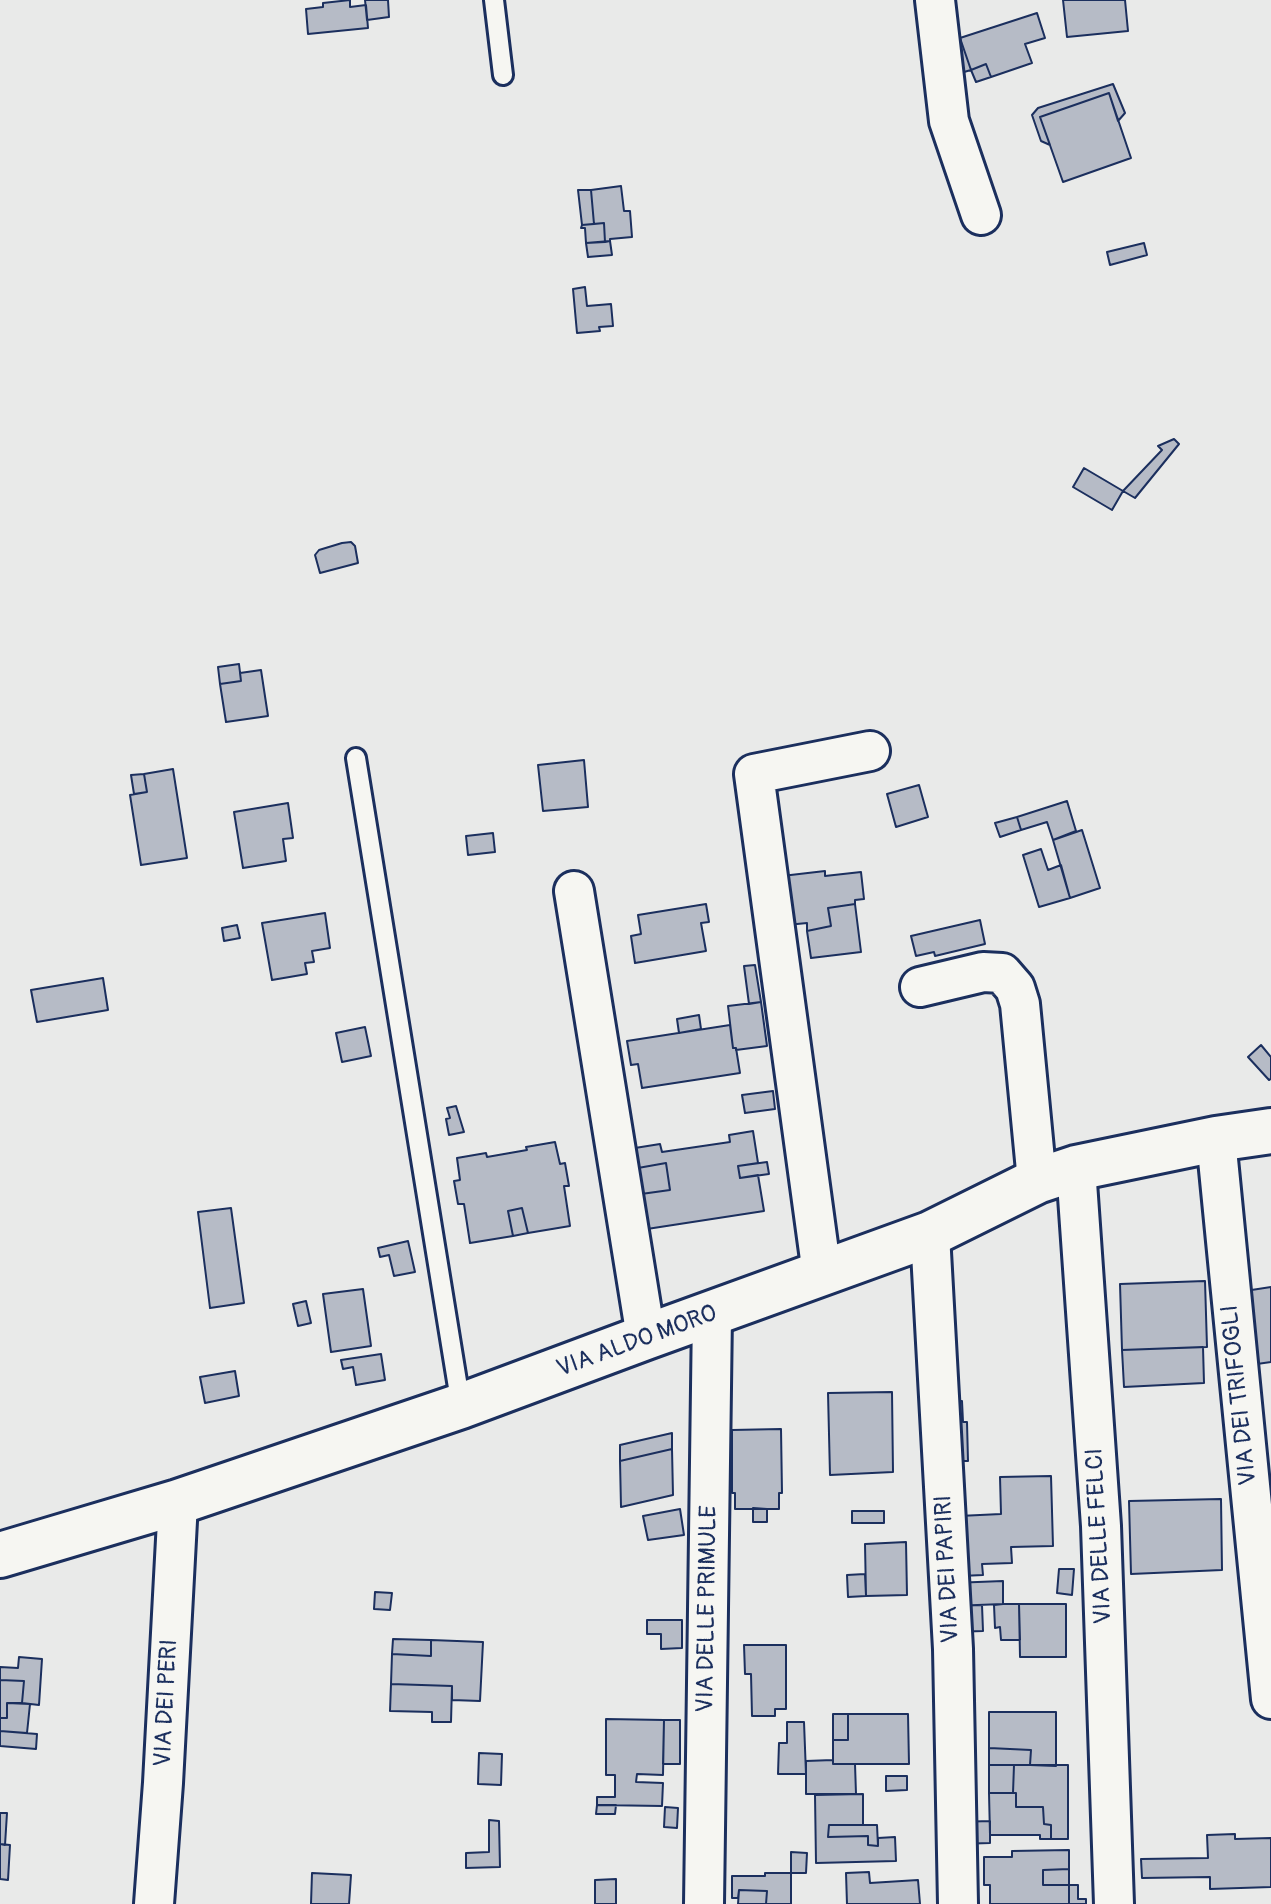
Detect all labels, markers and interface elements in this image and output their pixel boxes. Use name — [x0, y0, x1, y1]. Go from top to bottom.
street label: VIA ALDO MORO — [553, 1300, 721, 1384]
street label: VIA DEI TRIFOGLI — [1216, 1303, 1264, 1487]
street label: VIA DELLE FELCI — [1081, 1447, 1119, 1625]
street label: VIA DEI PAPIRI — [930, 1494, 966, 1644]
street label: VIA DELLE PRIMULE — [692, 1505, 724, 1713]
street label: VIA DEI PERI — [149, 1638, 185, 1768]

